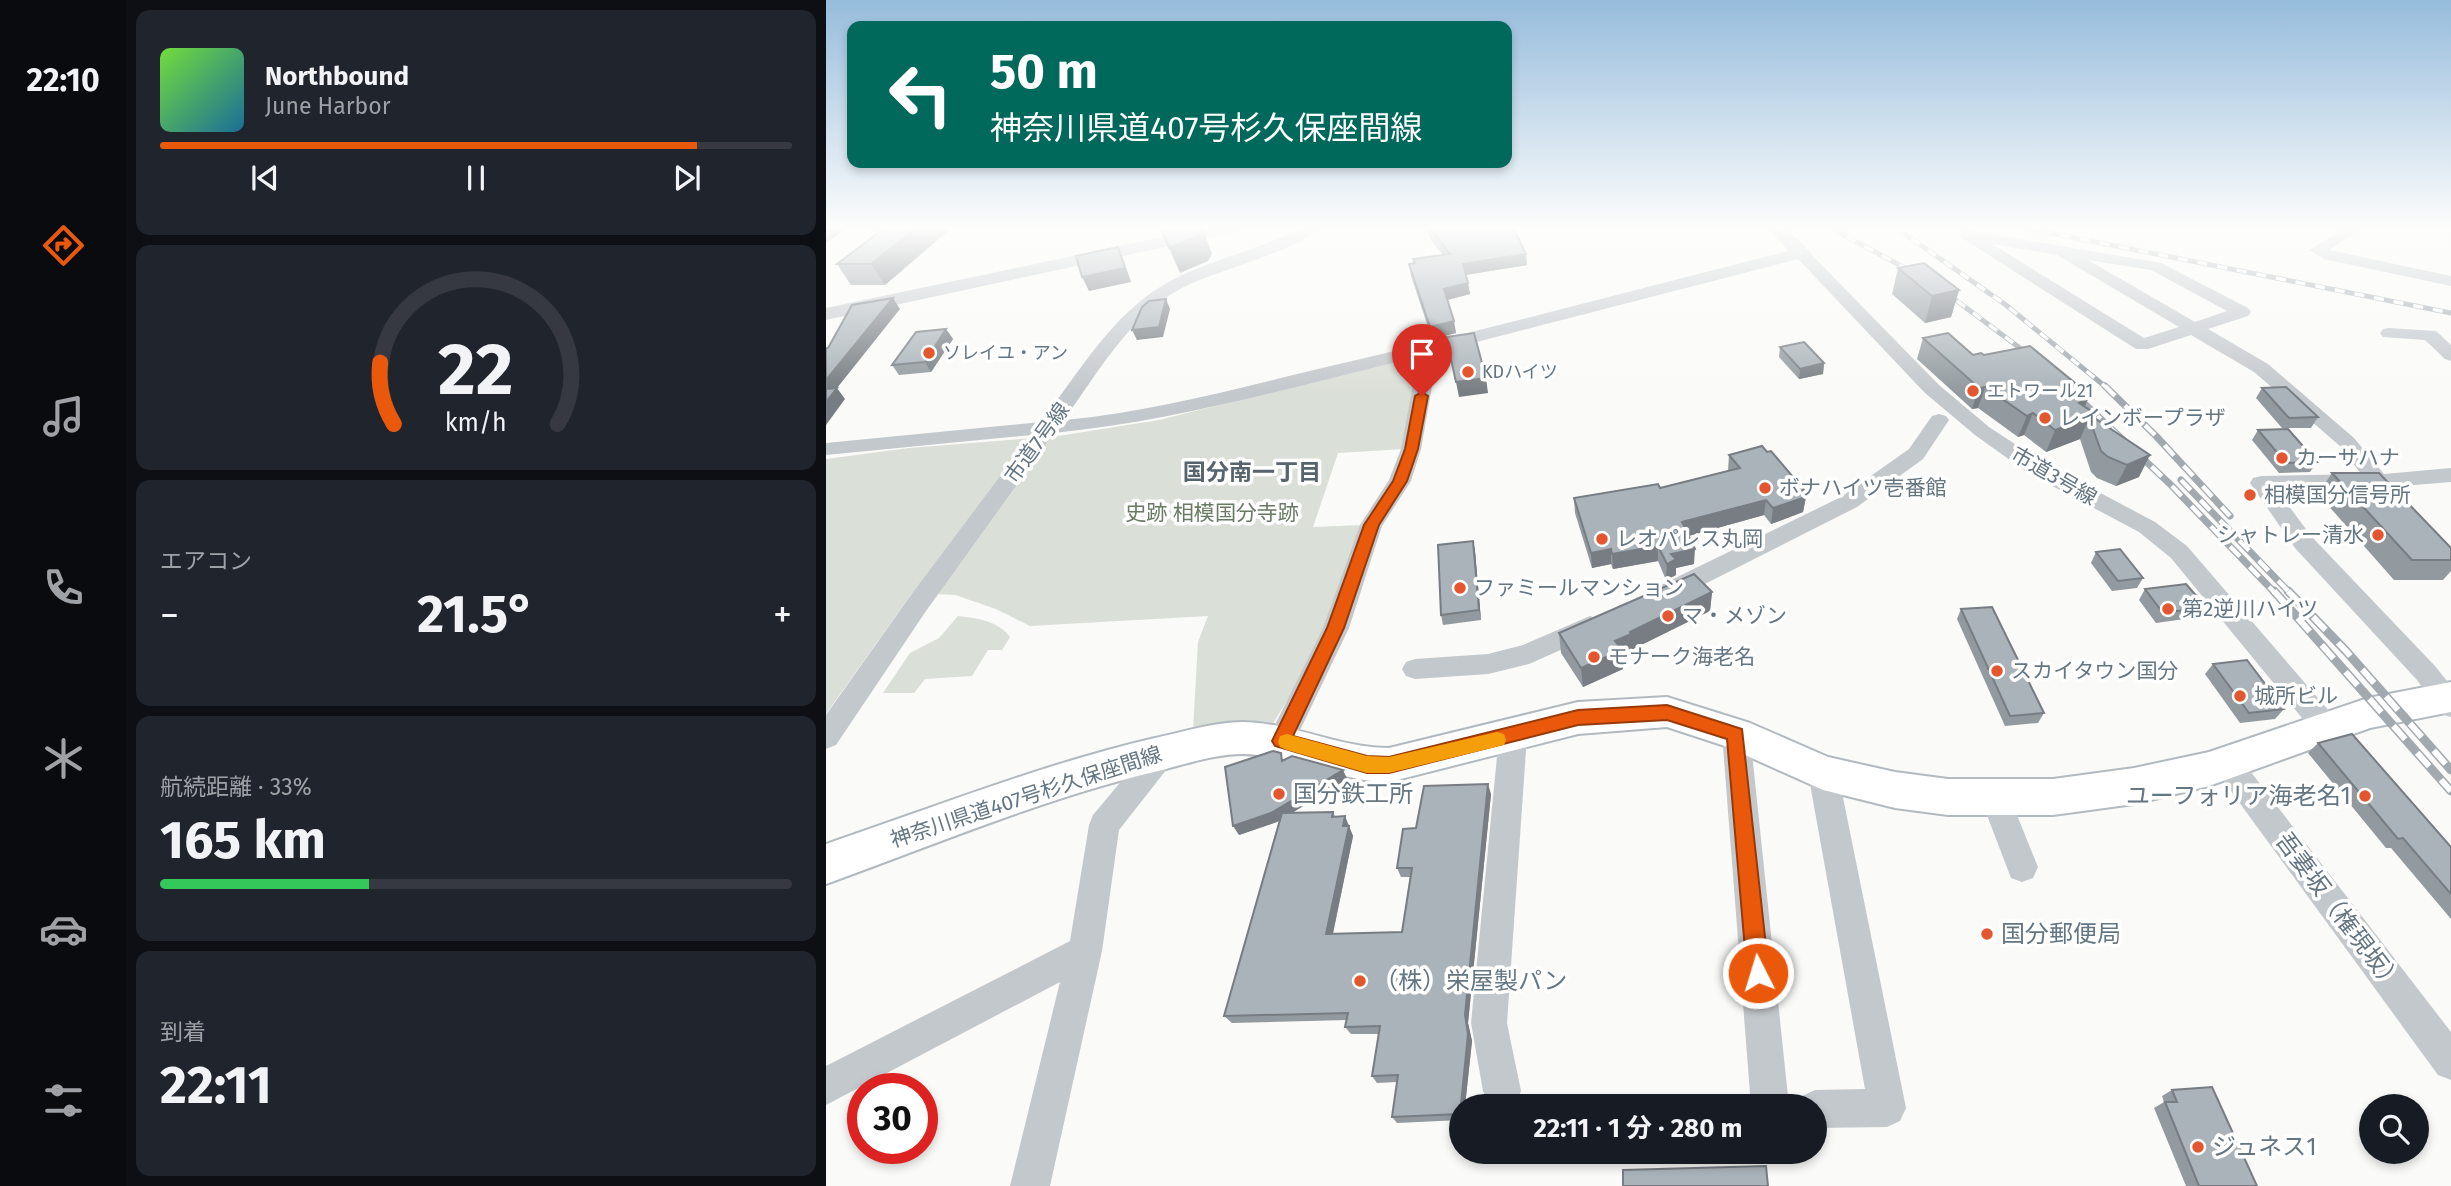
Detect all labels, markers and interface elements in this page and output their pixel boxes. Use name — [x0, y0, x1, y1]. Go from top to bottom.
text: 50 m — [990, 42, 1098, 101]
icon: left — [875, 49, 966, 140]
text: 22:10 — [26, 61, 100, 99]
text: Northbound — [265, 61, 409, 92]
text: June Harbor — [265, 92, 391, 120]
text: 神奈川県道407号杉久保座間線 — [990, 109, 1422, 147]
icon: previous — [246, 159, 284, 197]
icon: pause — [457, 159, 495, 197]
icon: next — [668, 159, 706, 197]
icon: directions — [39, 221, 88, 270]
pin — [1392, 324, 1452, 396]
text: 22 — [438, 326, 514, 413]
icon: arrive — [1403, 335, 1441, 373]
place label: ソレイユ・アン — [943, 342, 1068, 364]
marker: ソレイユ・アン — [921, 345, 937, 361]
place label: KDハイツ — [1482, 361, 1558, 383]
marker: KDハイツ — [1460, 364, 1476, 380]
place label: エトワール21 — [1987, 380, 2093, 402]
marker: エトワール21 — [1965, 383, 1981, 399]
icon: music — [39, 392, 88, 441]
street label: 市道7号線 — [999, 398, 1075, 488]
place label: レインボープラザ — [2059, 405, 2226, 431]
text: km/h — [445, 408, 507, 438]
marker: レインボープラザ — [2037, 410, 2053, 426]
street label: 市道3号線 — [2007, 441, 2101, 511]
place label: カーサハナ — [2296, 445, 2400, 471]
marker: カーサハナ — [2274, 450, 2290, 466]
district label: 国分南一丁目 — [1183, 458, 1321, 486]
place label: ボナハイツ壱番館 — [1779, 475, 1947, 501]
marker: ボナハイツ壱番館 — [1757, 480, 1773, 496]
place label: 相模国分信号所 — [2264, 482, 2411, 508]
marker: 相模国分信号所 — [2242, 487, 2258, 503]
park label: 史跡 相模国分寺跡 — [1125, 500, 1299, 526]
place label: シャトレー清水 — [2217, 522, 2364, 548]
place label: レオパレス丸岡 — [1616, 526, 1763, 552]
marker: シャトレー清水 — [2370, 527, 2386, 543]
marker: レオパレス丸岡 — [1594, 531, 1610, 547]
text: エアコン — [160, 547, 252, 575]
icon: phone — [39, 563, 88, 612]
place label: ファミールマンション — [1474, 575, 1684, 601]
marker: ファミールマンション — [1452, 580, 1468, 596]
text: 21.5° — [417, 583, 535, 646]
text: − — [160, 592, 179, 638]
text: + — [773, 592, 792, 638]
place label: 第2逆川ハイツ — [2182, 596, 2318, 622]
marker: 第2逆川ハイツ — [2160, 601, 2176, 617]
place label: マ・メゾン — [1682, 603, 1787, 629]
marker: マ・メゾン — [1660, 608, 1676, 624]
place label: モナーク海老名 — [1608, 644, 1755, 670]
marker: モナーク海老名 — [1586, 649, 1602, 665]
place label: スカイタウン国分 — [2011, 658, 2178, 684]
marker: スカイタウン国分 — [1989, 663, 2005, 679]
place label: 城所ビル — [2254, 683, 2338, 709]
marker: 城所ビル — [2232, 688, 2248, 704]
icon: climate — [39, 734, 88, 783]
street label: 神奈川県道407号杉久保座間線 — [887, 741, 1165, 853]
text: 航続距離 · 33% — [160, 773, 312, 801]
place label: 国分鉄工所 — [1293, 780, 1413, 808]
place label: ユーフォリア海老名1 — [2126, 782, 2351, 810]
marker: 国分鉄工所 — [1271, 786, 1287, 802]
marker: ユーフォリア海老名1 — [2357, 788, 2373, 804]
text: 165 km — [160, 809, 326, 872]
street label: 吾妻坂（権現坂） — [2270, 827, 2408, 997]
icon: car — [39, 905, 88, 954]
place label: 国分郵便局 — [2001, 920, 2121, 948]
marker: 国分郵便局 — [1979, 926, 1995, 942]
position arrow — [1721, 936, 1795, 1010]
place label: （株）栄屋製パン — [1374, 967, 1567, 995]
marker: （株）栄屋製パン — [1352, 973, 1368, 989]
text: 到着 — [160, 1018, 206, 1046]
text: 22:11 — [160, 1054, 272, 1117]
speed limit sign: 30 — [847, 1073, 938, 1164]
icon: filters — [39, 1076, 88, 1125]
map controls — [2359, 1094, 2429, 1164]
button: search — [2359, 1094, 2429, 1164]
text: 22:11 · 1 分 · 280 m — [1533, 1113, 1743, 1144]
place label: ジュネス1 — [2212, 1133, 2317, 1161]
marker: ジュネス1 — [2190, 1139, 2206, 1155]

